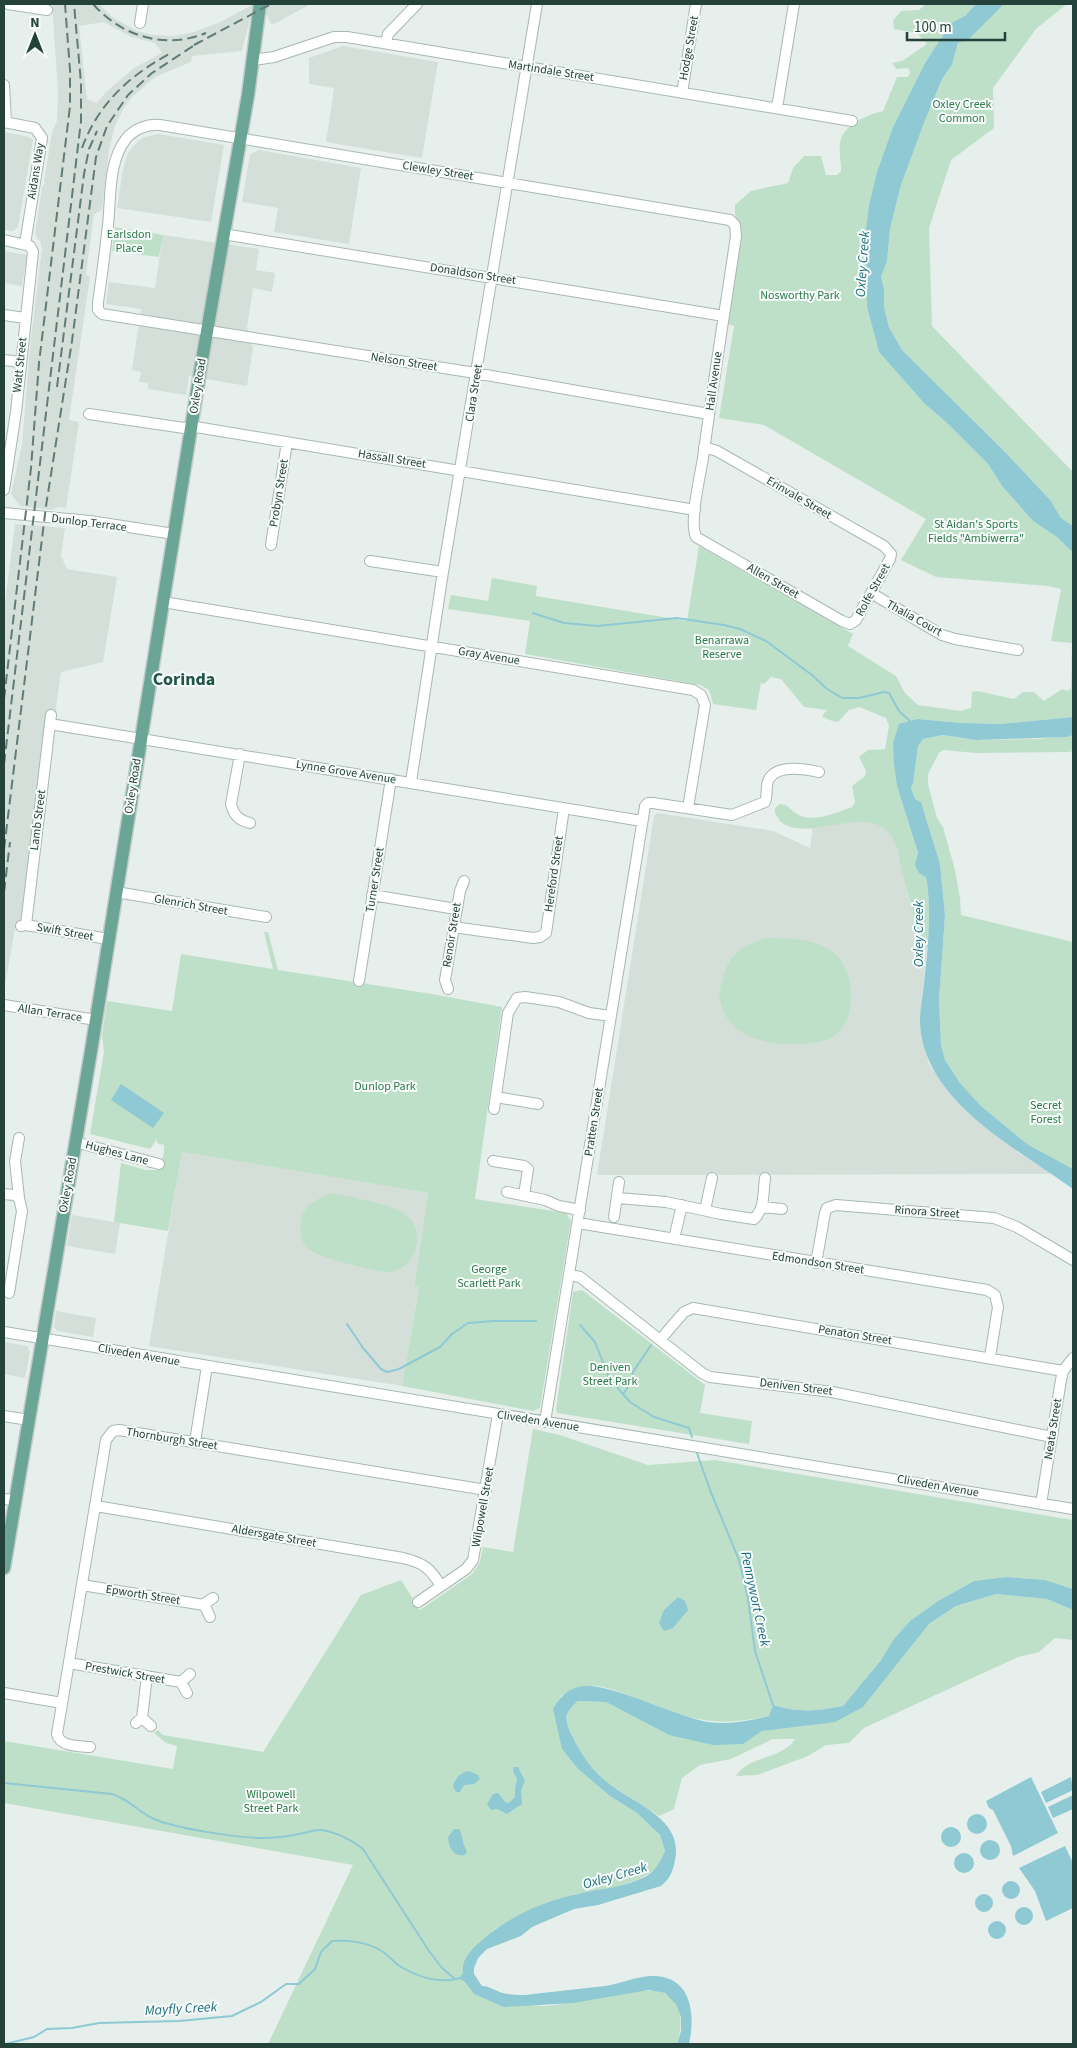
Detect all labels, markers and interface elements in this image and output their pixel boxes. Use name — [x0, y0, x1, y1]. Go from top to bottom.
north arrow — [10, 10, 60, 60]
scale bar — [907, 10, 1004, 42]
text: N — [30, 13, 40, 33]
street label: Hodge Street — [675, 14, 703, 82]
text: 100 m — [914, 17, 952, 38]
street label: Martindale Street — [507, 56, 595, 86]
park label: Oxley Creek Common — [933, 96, 992, 127]
street label: Aidans Way — [23, 141, 49, 201]
street label: Clewley Street — [401, 157, 475, 185]
park label: Earlsdon Place — [107, 226, 151, 257]
water label: Oxley Creek — [851, 230, 875, 298]
street label: Donaldson Street — [429, 259, 517, 289]
park label: Nosworthy Park — [760, 287, 840, 304]
street label: Watt Street — [9, 337, 31, 393]
street label: Nelson Street — [369, 348, 439, 376]
street label: Hall Avenue — [701, 350, 727, 412]
street label: Oxley Road — [185, 357, 211, 415]
street label: Clara Street — [461, 363, 487, 423]
street label: Hassall Street — [357, 445, 427, 473]
street label: Probyn Street — [265, 458, 293, 528]
street label: Erinvale Street — [763, 472, 835, 524]
street label: Dunlop Terrace — [50, 510, 128, 536]
park label: St Aidan's Sports Fields "Ambiwerra" — [928, 516, 1024, 547]
street label: Allen Street — [744, 559, 802, 603]
street label: Rolfe Street — [851, 560, 895, 620]
street label: Thalia Court — [883, 596, 945, 640]
park label: Benarrawa Reserve — [695, 632, 749, 663]
street label: Gray Avenue — [457, 643, 521, 669]
district label: Corinda — [153, 667, 215, 692]
street label: Lynne Grove Avenue — [295, 756, 397, 788]
street label: Oxley Road — [120, 757, 146, 815]
street label: Lamb Street — [26, 789, 50, 851]
street label: Hereford Street — [540, 835, 568, 913]
street label: Turner Street — [361, 846, 389, 914]
street label: Glenrich Street — [153, 890, 229, 920]
water label: Oxley Creek — [909, 900, 929, 967]
street label: Renoir Street — [438, 901, 466, 969]
street label: Swift Street — [35, 919, 95, 945]
street label: Allan Terrace — [17, 1000, 83, 1026]
park label: Dunlop Park — [354, 1078, 416, 1095]
street label: Pratten Street — [580, 1086, 608, 1158]
park label: Secret Forest — [1030, 1097, 1062, 1128]
street label: Hughes Lane — [84, 1136, 150, 1170]
street label: Oxley Road — [55, 1156, 81, 1214]
street label: Rinora Street — [894, 1201, 960, 1223]
street label: Edmondson Street — [771, 1247, 865, 1279]
park label: George Scarlett Park — [457, 1261, 521, 1292]
street label: Penaton Street — [817, 1321, 893, 1349]
street label: Cliveden Avenue — [97, 1339, 181, 1371]
park label: Deniven Street Park — [583, 1359, 638, 1390]
street label: Deniven Street — [759, 1374, 833, 1400]
street label: Neata Street — [1040, 1397, 1066, 1461]
street label: Cliveden Avenue — [496, 1406, 580, 1436]
street label: Thornburgh Street — [125, 1423, 219, 1455]
street label: Wilpowell Street — [468, 1465, 498, 1549]
street label: Cliveden Avenue — [896, 1470, 980, 1502]
street label: Aldersgate Street — [230, 1520, 318, 1552]
water label: Pennywort Creek — [735, 1550, 775, 1649]
street label: Epworth Street — [105, 1581, 181, 1609]
street label: Prestwick Street — [84, 1658, 166, 1688]
park label: Wilpowell Street Park — [244, 1786, 299, 1817]
water label: Oxley Creek — [580, 1857, 650, 1895]
water label: Mayfly Creek — [144, 1997, 218, 2021]

